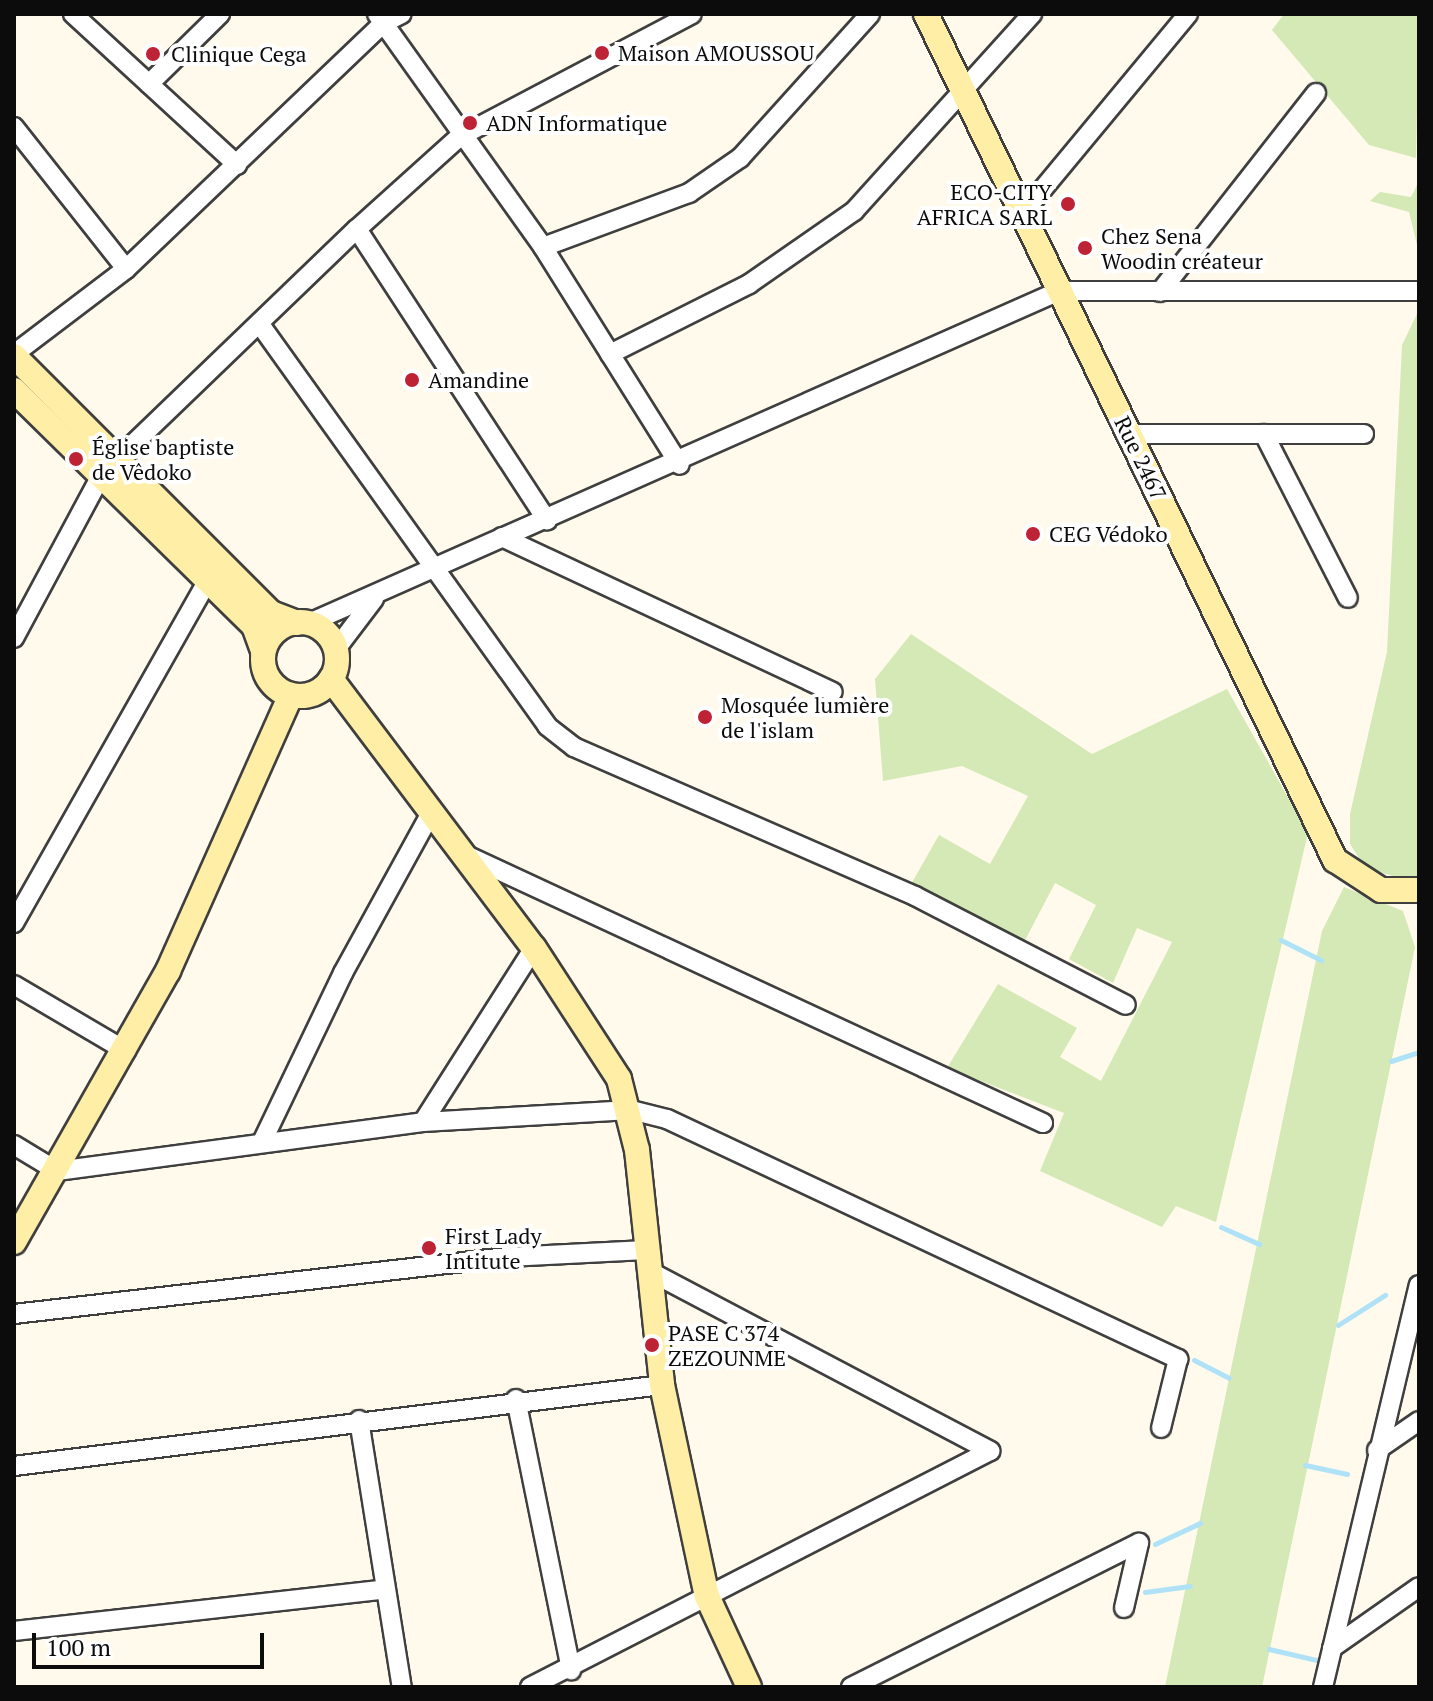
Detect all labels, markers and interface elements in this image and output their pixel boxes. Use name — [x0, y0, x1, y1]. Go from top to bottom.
place label: Maison AMOUSSOU — [618, 40, 815, 66]
place label: Clinique Cega — [171, 41, 307, 67]
marker: Clinique Cega — [142, 43, 164, 65]
marker: Maison AMOUSSOU — [593, 44, 611, 62]
place label: ADN Informatique — [486, 110, 667, 136]
marker: ADN Informatique — [461, 114, 479, 132]
place label: ECO-CITY AFRICA SARL — [916, 178, 1052, 230]
marker: ECO-CITY AFRICA SARL — [1059, 195, 1077, 213]
place label: Chez Sena Woodin créateur — [1101, 222, 1263, 274]
marker: Chez Sena Woodin créateur — [1076, 239, 1094, 257]
place label: Amandine — [428, 367, 529, 393]
marker: Amandine — [403, 371, 421, 389]
street label: Rue 2467 — [1109, 412, 1173, 504]
place label: Église baptiste de Vêdoko — [92, 433, 234, 484]
marker: Église baptiste de Vêdoko — [67, 450, 85, 468]
place label: CEG Védoko — [1049, 521, 1168, 547]
marker: CEG Védoko — [1024, 525, 1042, 543]
place label: Mosquée lumière de l'islam — [721, 691, 889, 742]
marker: Mosquée lumière de l'islam — [696, 708, 714, 726]
place label: First Lady Intitute — [445, 1222, 542, 1274]
marker: First Lady Intitute — [420, 1239, 438, 1257]
place label: PASE C 374 ZEZOUNME — [668, 1319, 786, 1370]
marker: PASE C 374 ZEZOUNME — [643, 1336, 661, 1354]
scale bar — [36, 1617, 268, 1667]
text: 100 m — [46, 1631, 111, 1663]

